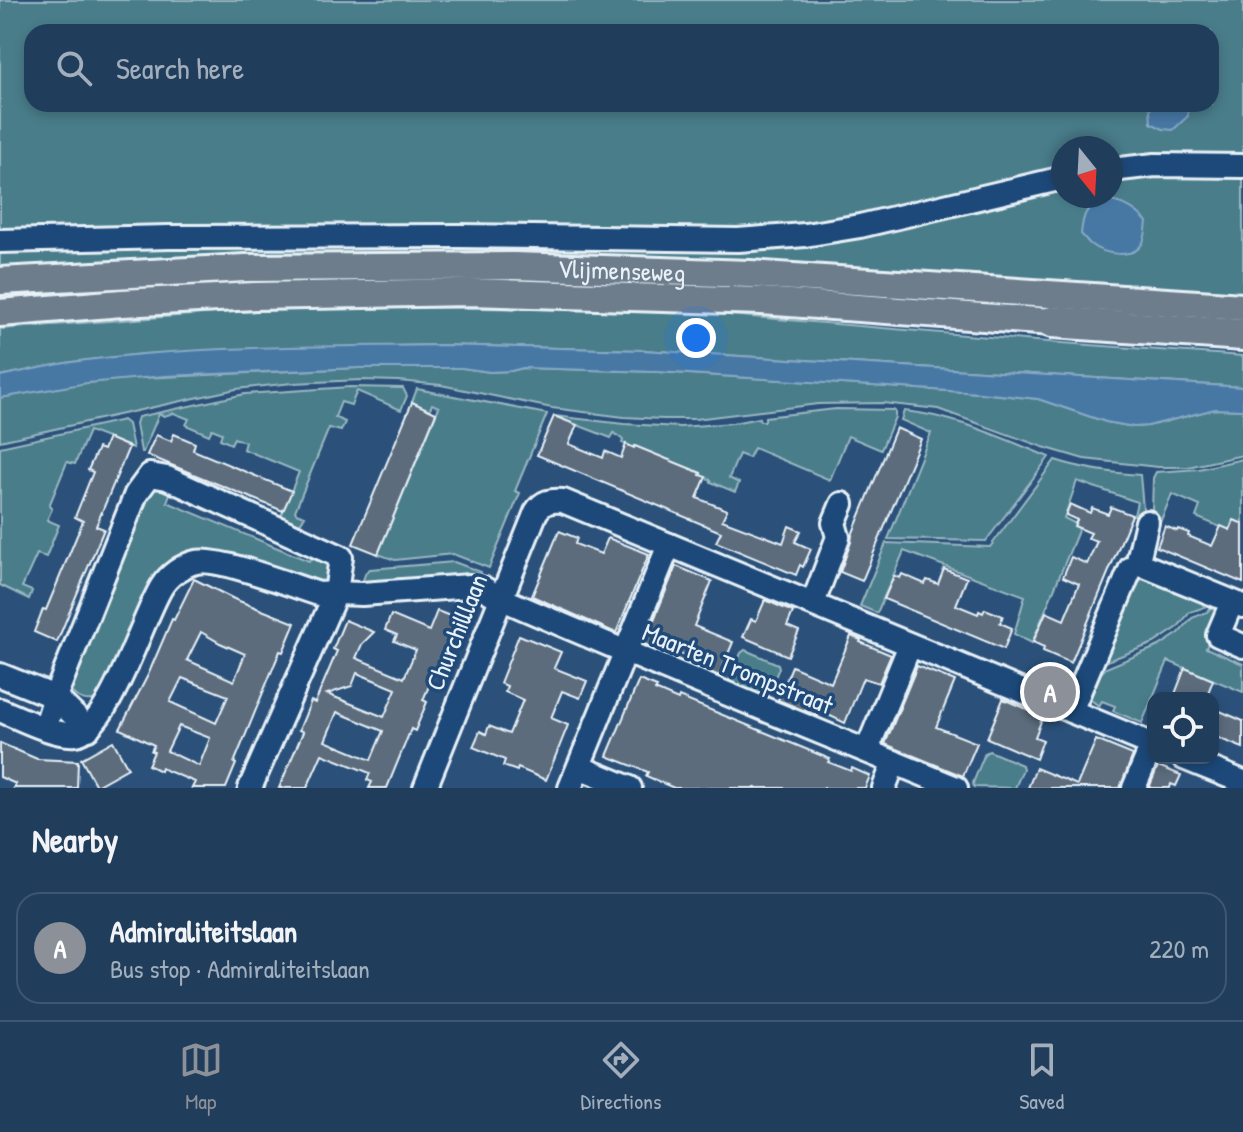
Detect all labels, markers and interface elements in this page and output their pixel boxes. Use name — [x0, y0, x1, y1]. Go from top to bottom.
search box — [24, 24, 1219, 112]
icon: search — [52, 46, 96, 90]
text: Search here — [116, 48, 244, 88]
north arrow — [1051, 136, 1123, 208]
street label: Vlijmenseweg — [557, 250, 686, 289]
your location — [676, 318, 716, 358]
street label: Churchilllaan — [417, 569, 495, 695]
street label: Maarten Trompstraat — [637, 614, 839, 723]
pin: A — [1024, 662, 1076, 722]
map controls — [1147, 692, 1219, 764]
button: locate — [1147, 692, 1219, 764]
text: Nearby — [32, 817, 118, 863]
text: Admiraliteitslaan — [110, 911, 297, 951]
text: A — [54, 931, 66, 966]
text: 220 m — [1149, 931, 1209, 966]
text: Bus stop · Admiraliteitslaan — [110, 951, 370, 986]
tab: Map — [179, 1038, 223, 1116]
tab: Directions — [581, 1038, 662, 1116]
tab: Saved — [1019, 1038, 1064, 1116]

